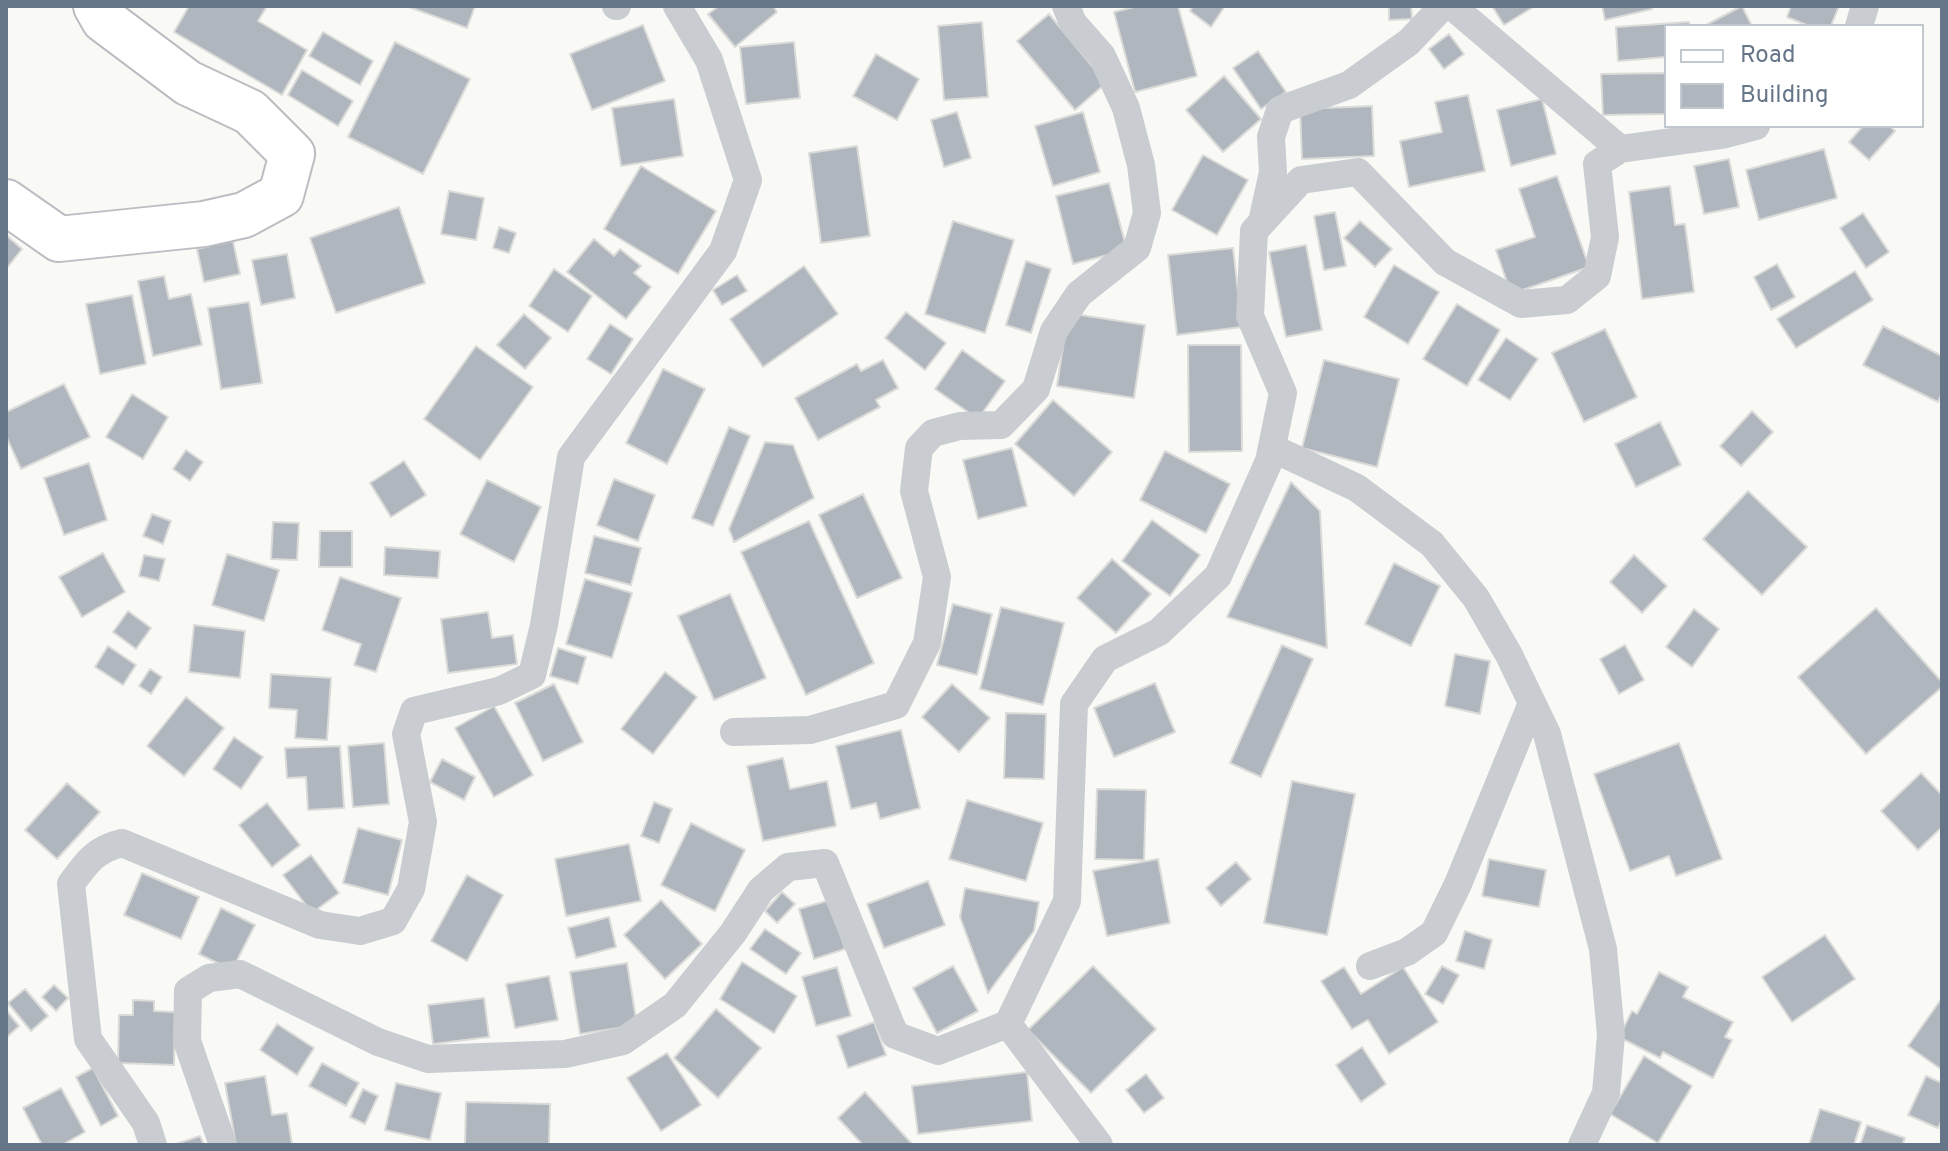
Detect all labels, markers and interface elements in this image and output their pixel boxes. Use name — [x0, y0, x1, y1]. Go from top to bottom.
legend — [1664, 24, 1924, 128]
text: Road — [1740, 41, 1796, 71]
text: Building — [1740, 81, 1829, 111]

